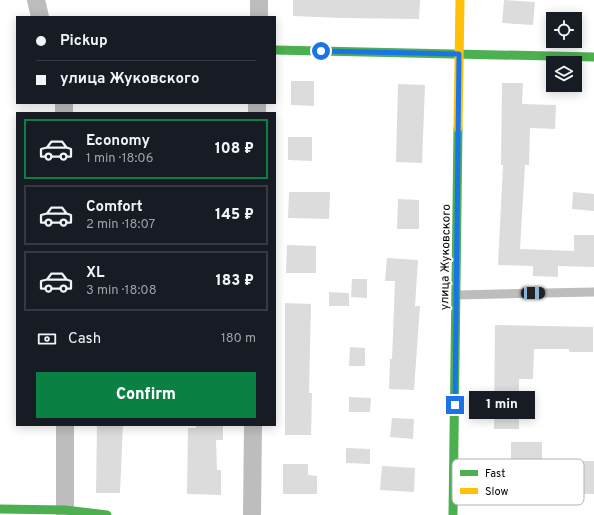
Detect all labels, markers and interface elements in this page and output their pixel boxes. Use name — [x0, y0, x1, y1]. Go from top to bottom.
map controls — [546, 12, 582, 92]
button: locate — [546, 12, 582, 48]
text: Pickup — [60, 32, 108, 51]
route start — [312, 42, 330, 60]
button: layers — [546, 56, 582, 92]
text: улица Жуковского — [60, 70, 199, 89]
icon: car — [38, 131, 74, 167]
text: Economy — [86, 132, 150, 151]
text: 108 ₽ — [215, 140, 254, 159]
text: 1 min · 18:06 — [86, 151, 153, 167]
icon: car — [38, 197, 74, 233]
text: Comfort — [86, 198, 143, 217]
street label: улица Жуковского — [437, 203, 455, 310]
text: 145 ₽ — [215, 206, 254, 225]
text: 2 min · 18:07 — [86, 217, 155, 233]
icon: car — [38, 263, 74, 299]
text: XL — [86, 264, 104, 283]
text: 183 ₽ — [216, 272, 254, 291]
text: 3 min · 18:08 — [86, 283, 157, 299]
car — [521, 287, 545, 299]
icon: cash — [36, 328, 58, 350]
text: Cash — [68, 330, 101, 349]
text: 180 m — [221, 331, 256, 347]
button: Confirm — [36, 372, 256, 418]
callout: 1 min — [469, 391, 535, 419]
route end — [446, 396, 464, 414]
text: 1 min — [486, 397, 518, 413]
legend — [452, 459, 584, 505]
text: Fast — [485, 467, 505, 481]
text: Slow — [485, 485, 508, 499]

